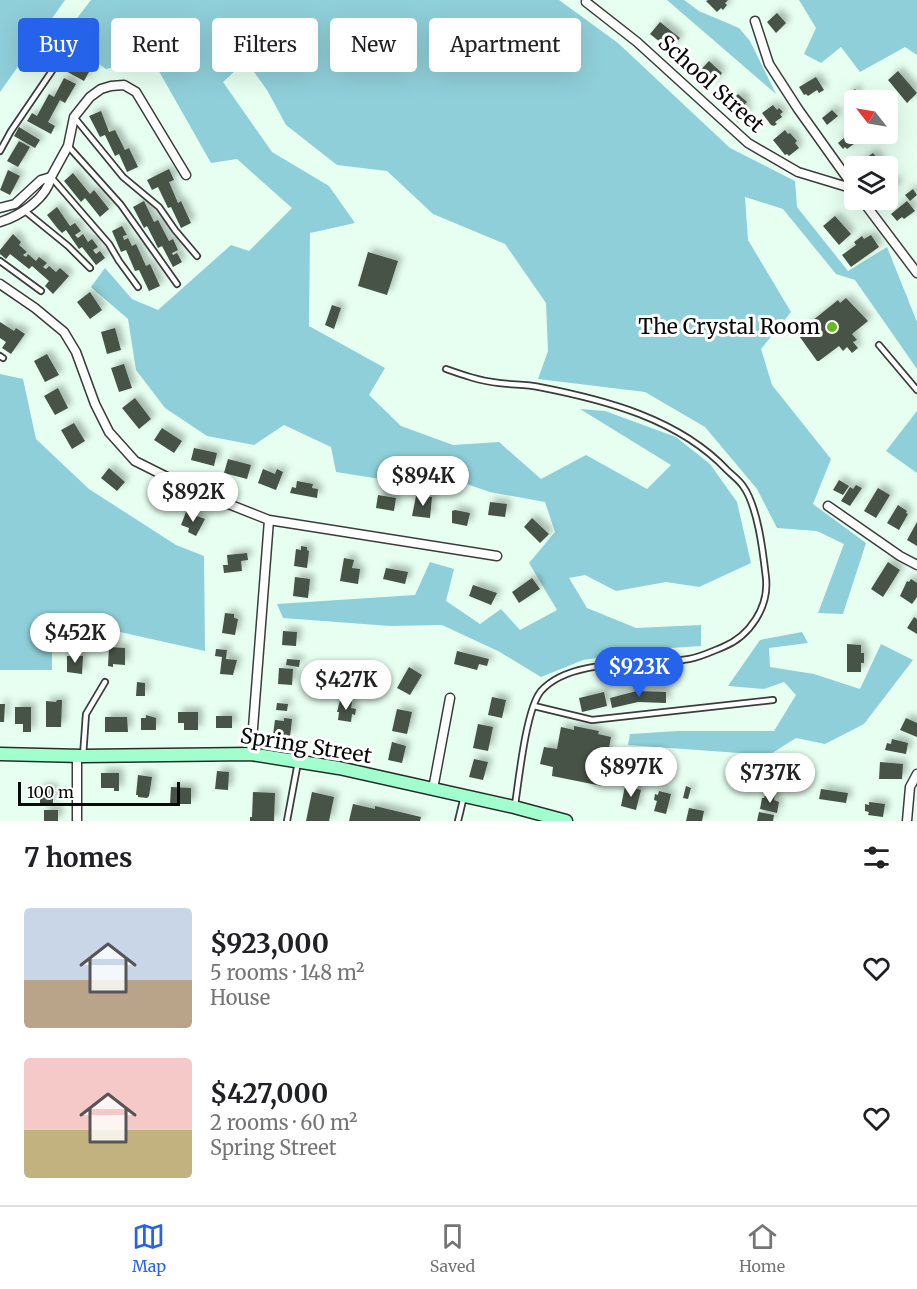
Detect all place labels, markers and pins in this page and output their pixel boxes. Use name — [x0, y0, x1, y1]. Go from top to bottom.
place label: The Crystal Room — [638, 313, 820, 340]
marker: The Crystal Room — [825, 320, 839, 334]
pin: $894K — [381, 456, 465, 507]
pin: $892K — [151, 472, 235, 523]
pin: $452K — [33, 613, 117, 664]
pin: $923K — [597, 647, 681, 698]
pin: $427K — [304, 660, 388, 711]
pin: $897K — [589, 747, 673, 798]
pin: $737K — [728, 753, 812, 804]

